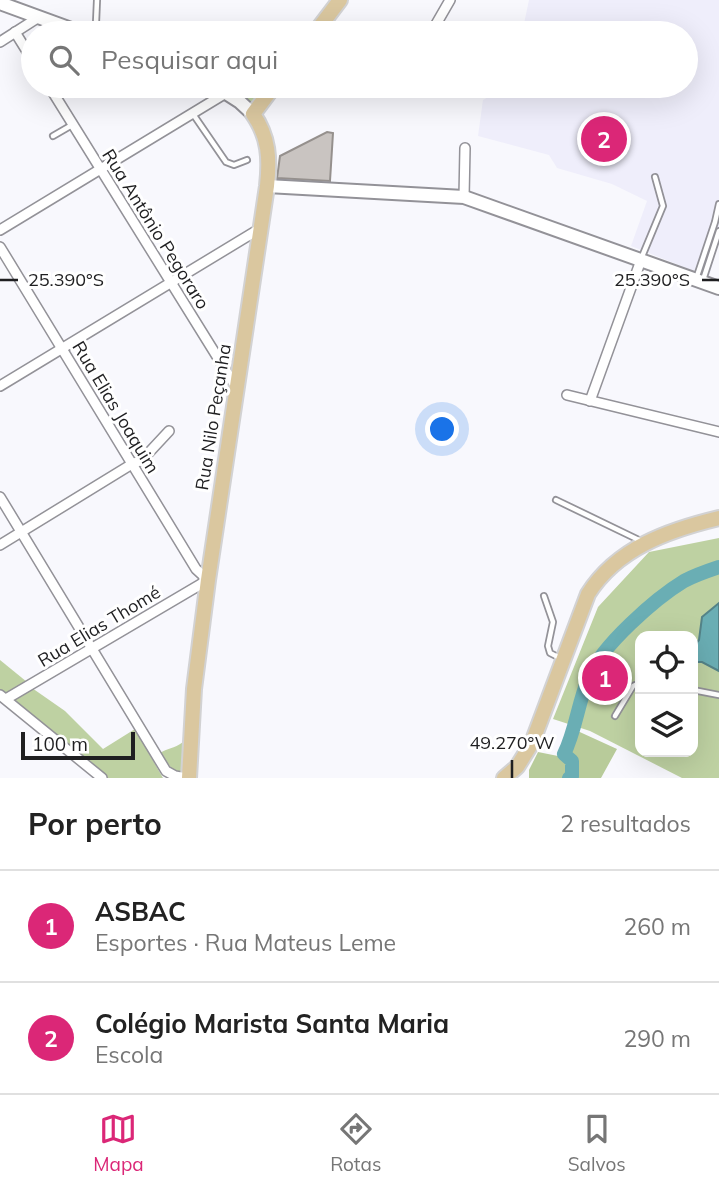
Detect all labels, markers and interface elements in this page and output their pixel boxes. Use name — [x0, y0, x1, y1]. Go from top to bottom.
search box — [21, 21, 698, 98]
icon: search — [45, 41, 83, 79]
text: Pesquisar aqui — [101, 43, 278, 76]
pin: 2 — [581, 113, 627, 165]
street label: Rua Antônio Pegoraro — [97, 145, 215, 313]
text: 25.390°S — [28, 268, 104, 291]
text: 25.390°S — [614, 268, 690, 291]
street label: Rua Elias Joaquim — [67, 337, 165, 477]
street label: Rua Nilo Peçanha — [190, 342, 236, 492]
your location — [425, 412, 459, 446]
street label: Rua Elias Thomé — [33, 580, 165, 672]
map controls — [635, 631, 698, 757]
button: locate — [635, 631, 698, 694]
pin: 1 — [582, 652, 628, 704]
button: layers — [635, 694, 698, 757]
scale bar — [21, 729, 135, 761]
text: 49.270°W — [469, 731, 555, 754]
text: 100 m — [32, 732, 88, 756]
text: Por perto — [28, 805, 162, 843]
text: 2 resultados — [560, 809, 691, 838]
text: ASBAC — [95, 895, 186, 928]
text: 1 — [44, 912, 58, 941]
text: 260 m — [623, 912, 691, 941]
text: Esportes · Rua Mateus Leme — [95, 928, 396, 957]
text: Colégio Marista Santa Maria — [95, 1007, 449, 1040]
text: 2 — [44, 1024, 58, 1053]
text: 290 m — [623, 1024, 691, 1053]
text: Escola — [95, 1040, 163, 1069]
tab: Mapa — [93, 1110, 144, 1176]
tab: Rotas — [330, 1110, 381, 1176]
tab: Salvos — [568, 1110, 626, 1176]

